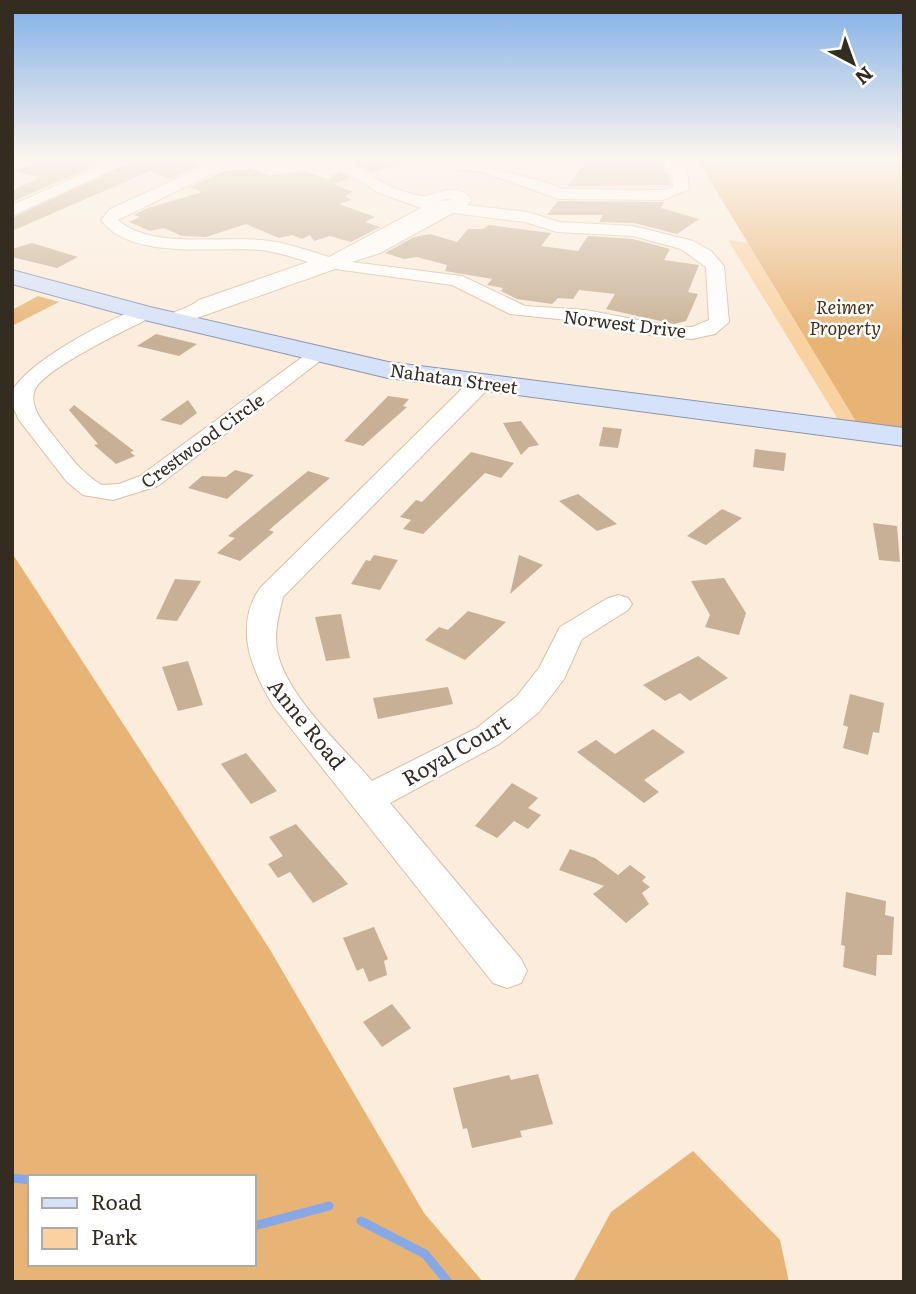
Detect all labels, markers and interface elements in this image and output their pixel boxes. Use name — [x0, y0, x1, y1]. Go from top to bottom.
north arrow — [818, 28, 888, 98]
text: N — [850, 61, 880, 92]
park label: Reimer Property — [809, 293, 881, 341]
street label: Norwest Drive — [562, 302, 688, 344]
street label: Nahatan Street — [388, 356, 520, 400]
street label: Crestwood Circle — [135, 386, 269, 494]
street label: Anne Road — [262, 671, 354, 775]
street label: Royal Court — [395, 705, 515, 792]
legend — [28, 1175, 256, 1266]
text: Road — [91, 1185, 142, 1216]
text: Park — [91, 1220, 137, 1251]

